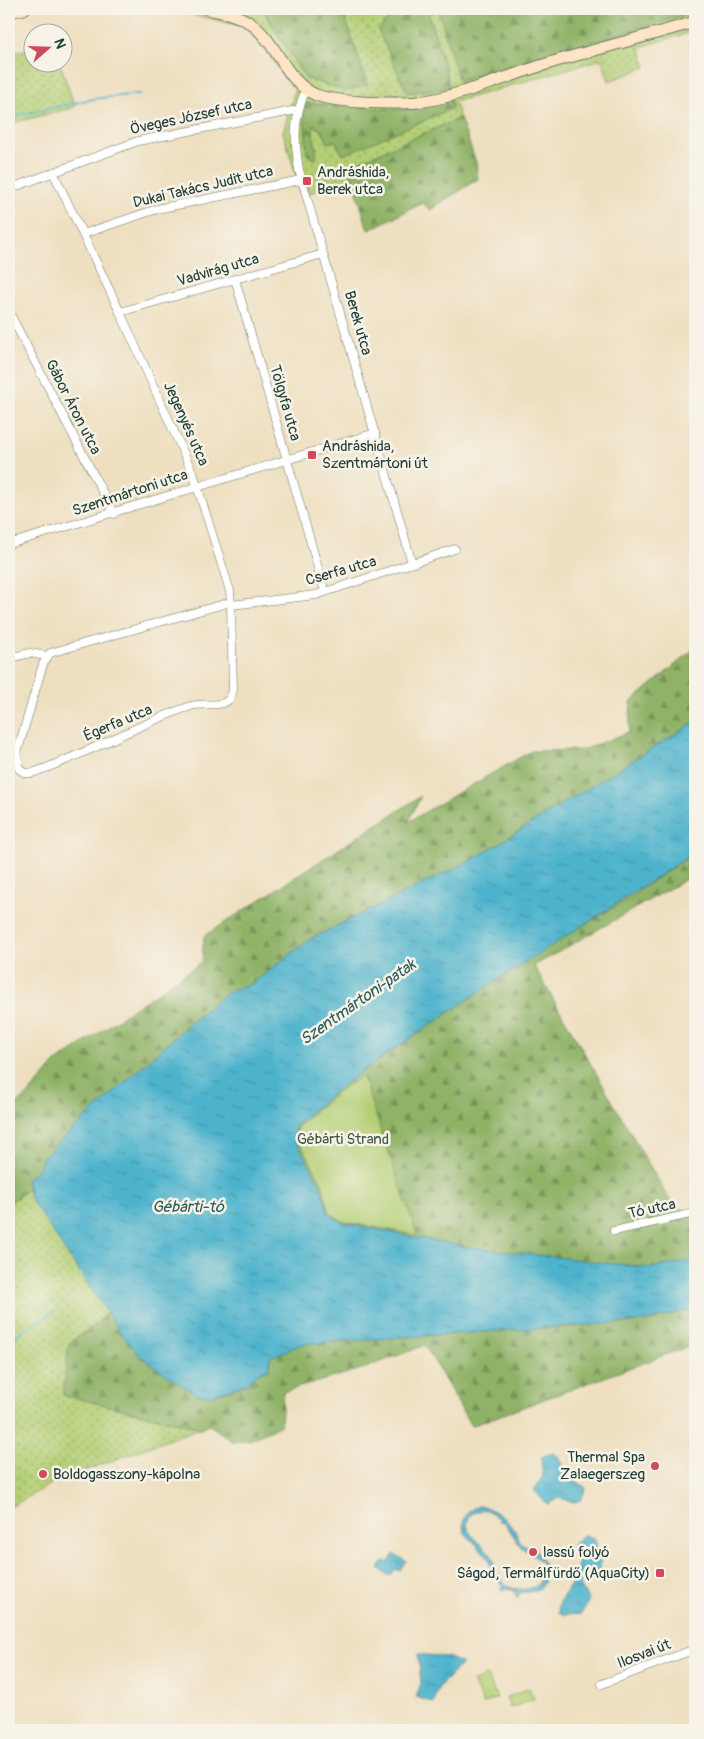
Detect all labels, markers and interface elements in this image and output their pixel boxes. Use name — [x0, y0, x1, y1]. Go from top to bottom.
north arrow — [22, 22, 72, 72]
text: N — [50, 36, 69, 51]
street label: Öveges József utca — [128, 95, 254, 139]
street label: Dukai Takács Judit utca — [131, 162, 275, 212]
place label: Andráshida, Berek utca — [317, 163, 389, 199]
marker: Andráshida, Berek utca — [301, 175, 313, 187]
street label: Vadvirág utca — [175, 249, 261, 291]
street label: Berek utca — [340, 289, 376, 357]
street label: Gábor Áron utca — [41, 356, 105, 458]
street label: Tölgyfa utca — [265, 363, 305, 443]
street label: Jegenyés utca — [159, 379, 213, 469]
place label: Andráshida, Szentmártoni út — [322, 437, 429, 473]
marker: Andráshida, Szentmártoni út — [306, 449, 318, 461]
street label: Szentmártoni utca — [70, 465, 190, 521]
street label: Cserfa utca — [303, 552, 379, 590]
street label: Égerfa utca — [81, 700, 155, 746]
water label: Szentmártoni-patak — [296, 954, 421, 1049]
park label: Gébárti Strand — [297, 1130, 389, 1149]
street label: Tó utca — [627, 1195, 677, 1223]
water label: Gébárti-tó — [152, 1197, 225, 1217]
place label: Thermal Spa Zalaegerszeg — [560, 1448, 645, 1484]
marker: Thermal Spa Zalaegerszeg — [649, 1460, 661, 1472]
place label: Boldogasszony-kápolna — [53, 1465, 200, 1484]
marker: Boldogasszony-kápolna — [37, 1468, 49, 1480]
place label: lassú folyó — [543, 1543, 609, 1562]
marker: lassú folyó — [527, 1546, 539, 1558]
place label: Ságod, Termálfürdő (AquaCity) — [457, 1564, 650, 1583]
marker: Ságod, Termálfürdő (AquaCity) — [654, 1567, 666, 1579]
street label: Ilosvai út — [614, 1635, 674, 1673]

